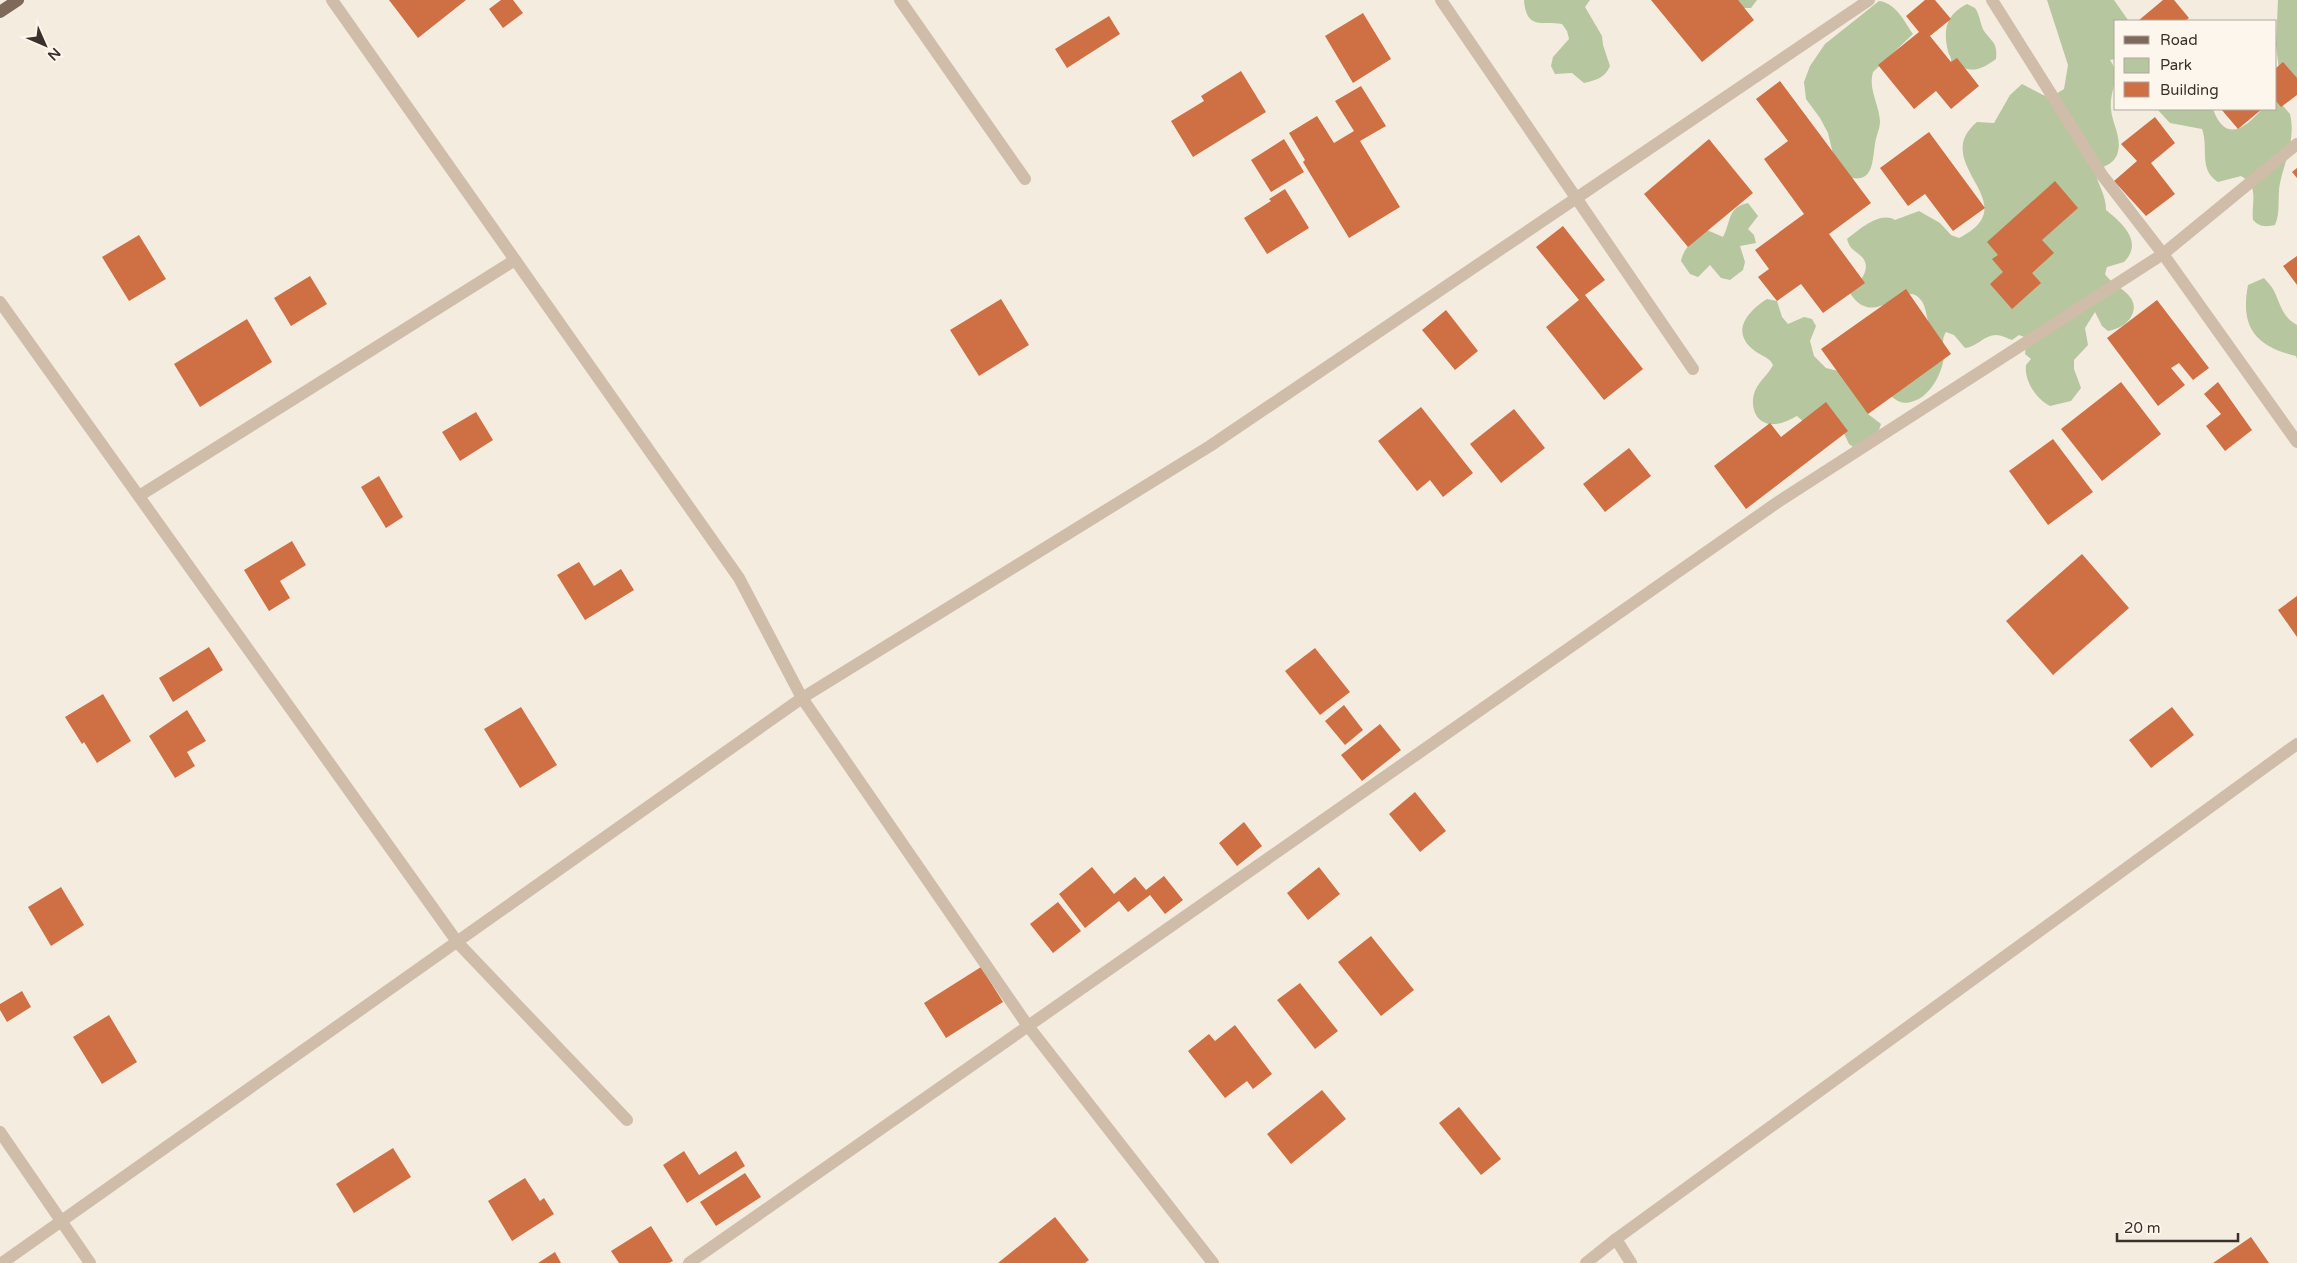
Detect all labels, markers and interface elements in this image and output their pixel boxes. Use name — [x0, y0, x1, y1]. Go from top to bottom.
north arrow — [20, 20, 70, 70]
legend — [2114, 20, 2277, 110]
text: Road — [2160, 31, 2198, 49]
text: N — [44, 44, 64, 64]
text: Park — [2160, 56, 2192, 74]
text: Building — [2160, 81, 2219, 99]
scale bar — [2117, 1210, 2238, 1242]
text: 20 m — [2124, 1219, 2161, 1237]

